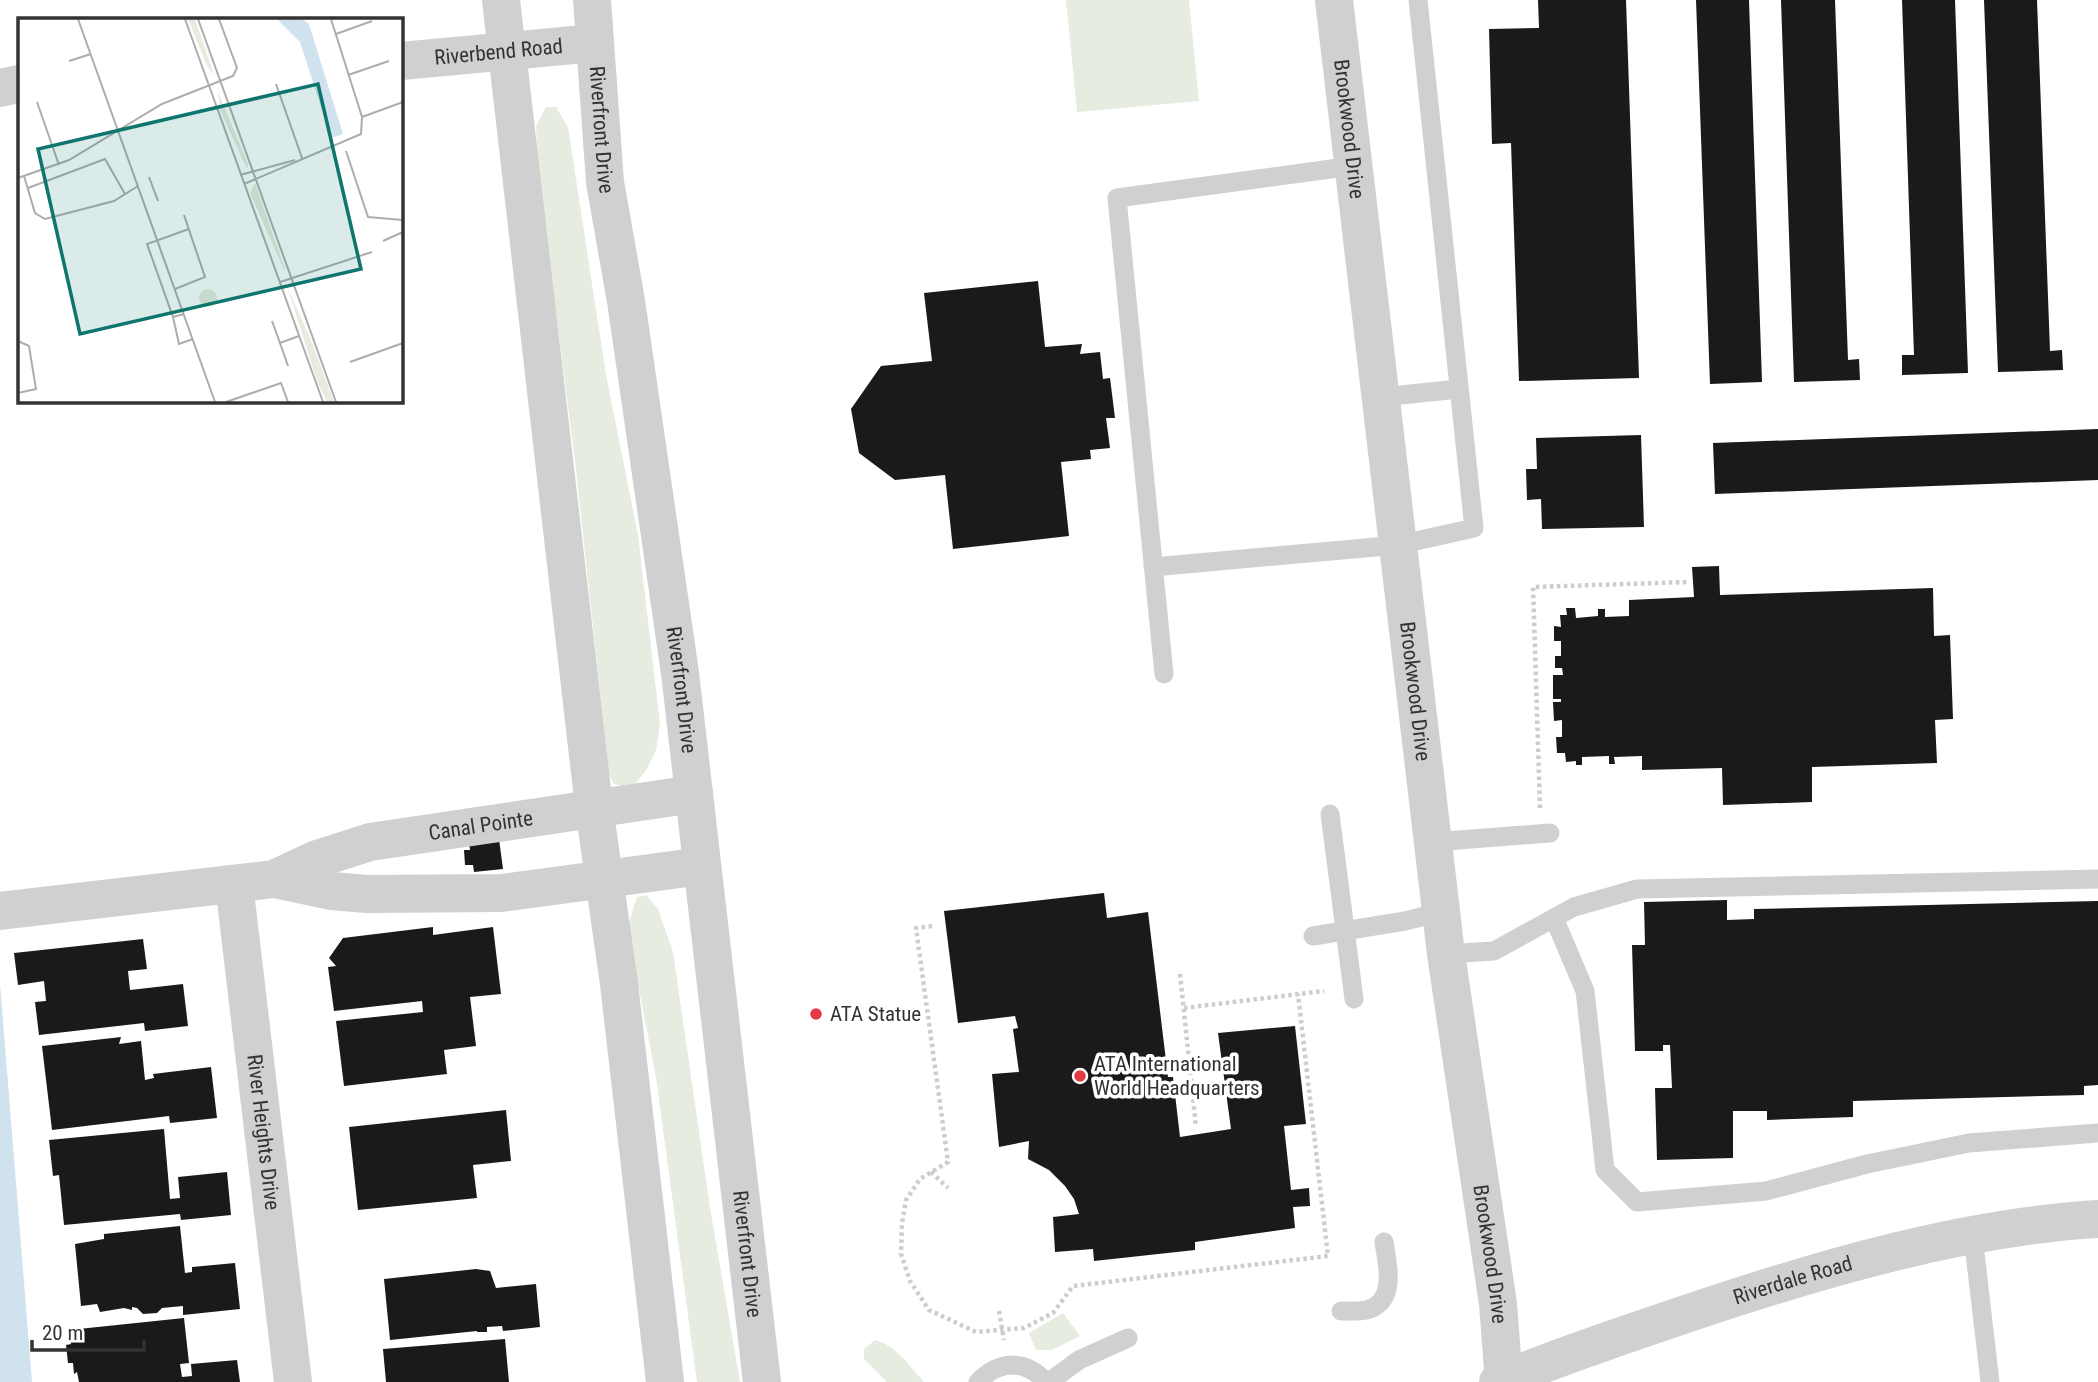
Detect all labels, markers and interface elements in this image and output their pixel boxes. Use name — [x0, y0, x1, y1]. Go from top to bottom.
inset map — [18, 18, 402, 402]
street label: Riverbend Road — [433, 34, 564, 70]
street label: Brookwood Drive — [1329, 58, 1369, 200]
street label: Riverfront Drive — [585, 65, 619, 196]
street label: Brookwood Drive — [1395, 620, 1435, 762]
street label: Riverfront Drive — [661, 625, 701, 755]
street label: Canal Pointe — [427, 806, 535, 845]
place label: ATA Statue — [830, 1002, 921, 1026]
marker: ATA Statue — [808, 1006, 824, 1022]
place label: ATA International World Headquarters — [1094, 1052, 1260, 1100]
street label: River Heights Drive — [242, 1053, 285, 1212]
marker: ATA International World Headquarters — [1072, 1068, 1088, 1084]
street label: Brookwood Drive — [1468, 1183, 1511, 1325]
street label: Riverfront Drive — [728, 1189, 766, 1319]
street label: Riverdale Road — [1730, 1251, 1855, 1310]
scale bar — [32, 1308, 144, 1352]
text: 20 m — [42, 1321, 83, 1345]

